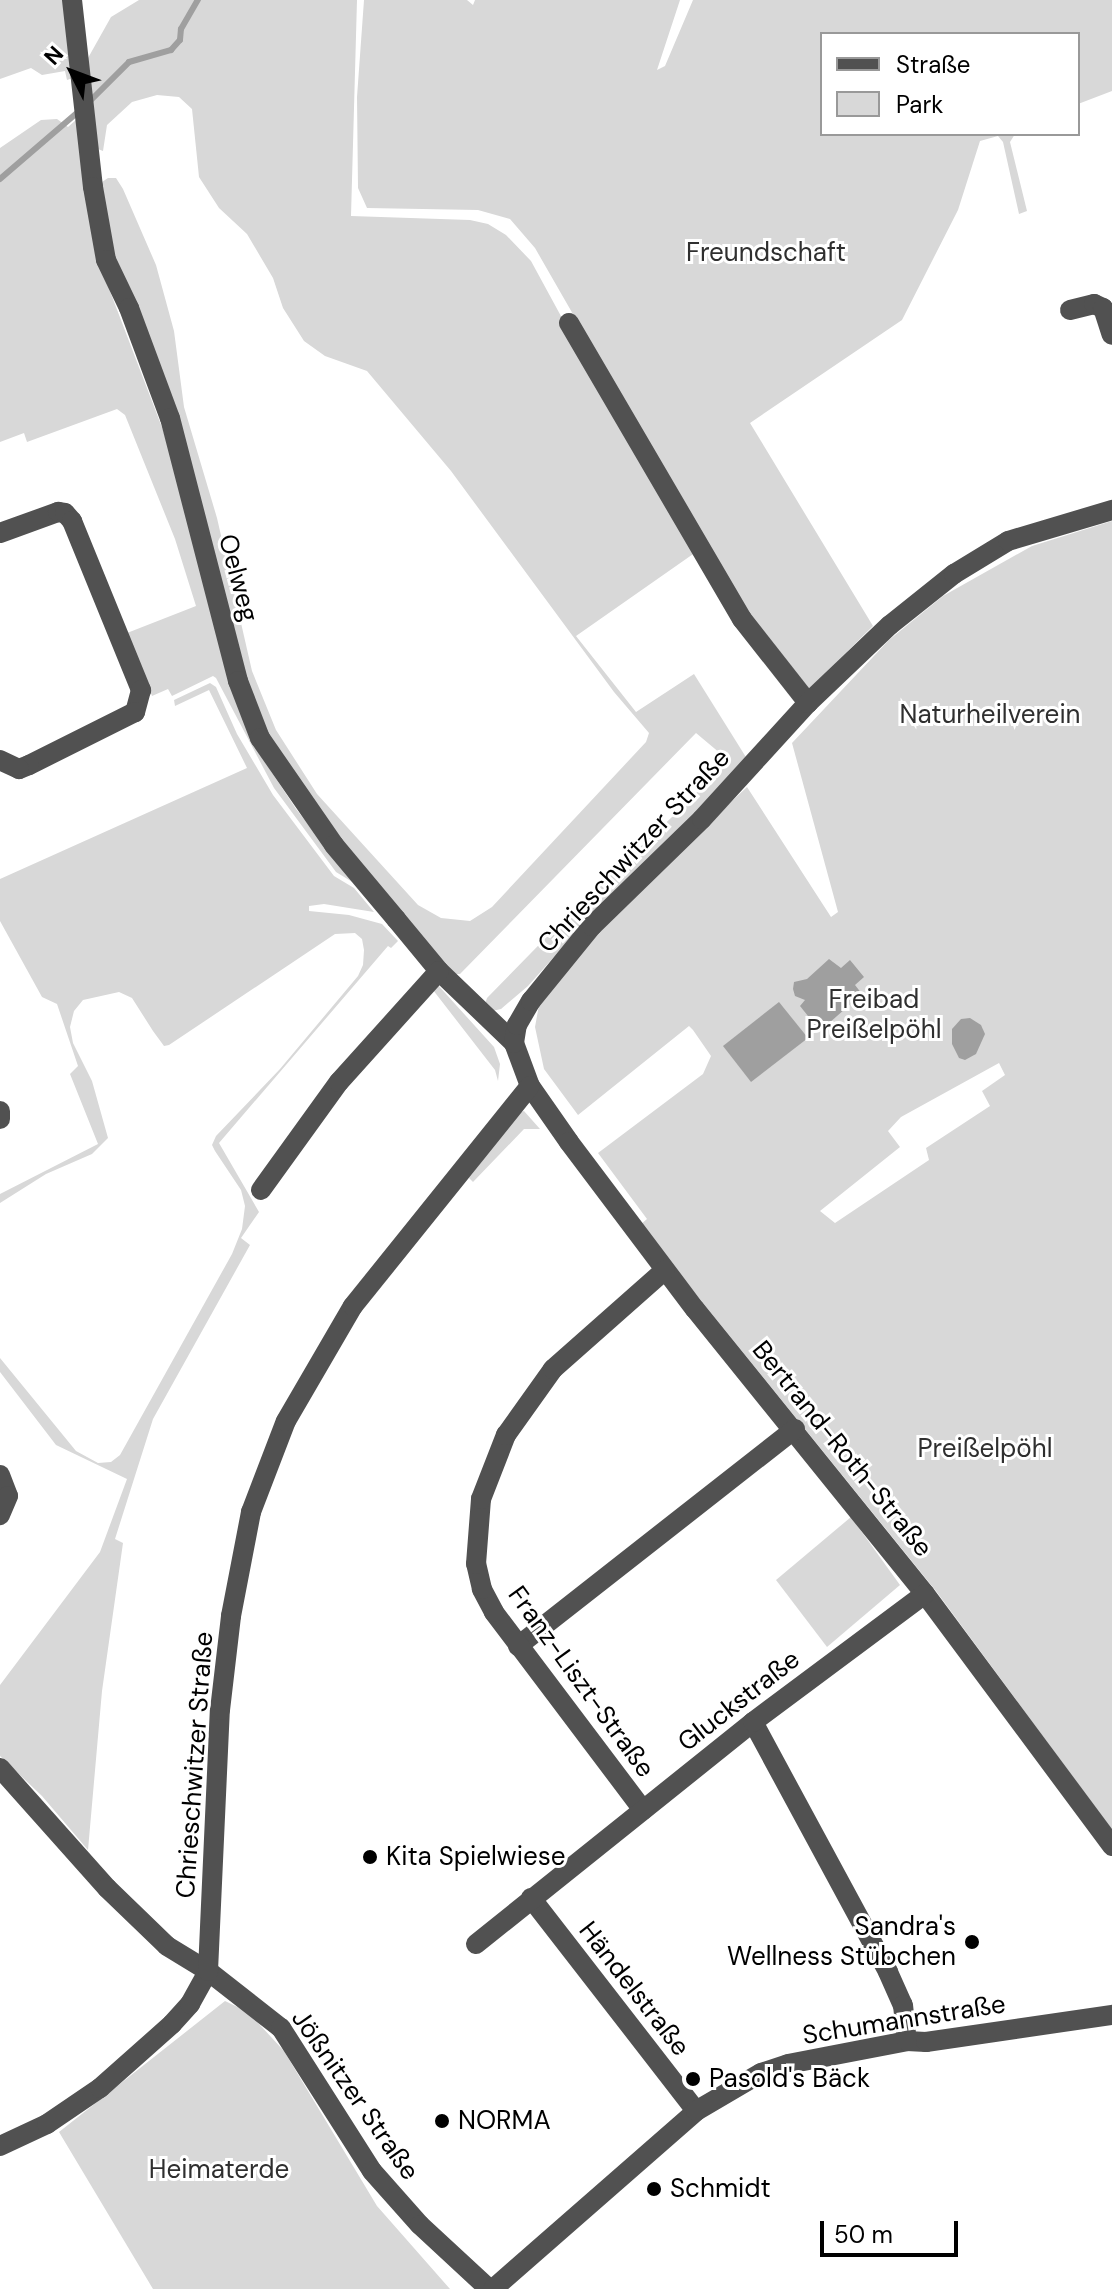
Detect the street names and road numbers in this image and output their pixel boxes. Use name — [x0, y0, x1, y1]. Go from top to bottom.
street label: Oelweg — [211, 531, 265, 625]
street label: Chrieschwitzer Straße — [531, 743, 737, 959]
street label: Bertrand-Roth-Straße — [745, 1335, 939, 1563]
street label: Franz-Liszt-Straße — [501, 1580, 661, 1784]
street label: Chrieschwitzer Straße — [170, 1631, 220, 1899]
street label: Gluckstraße — [672, 1644, 806, 1758]
street label: Händelstraße — [572, 1916, 696, 2062]
street label: Schumannstraße — [800, 1989, 1008, 2051]
street label: Jößnitzer Straße — [285, 2004, 425, 2186]

